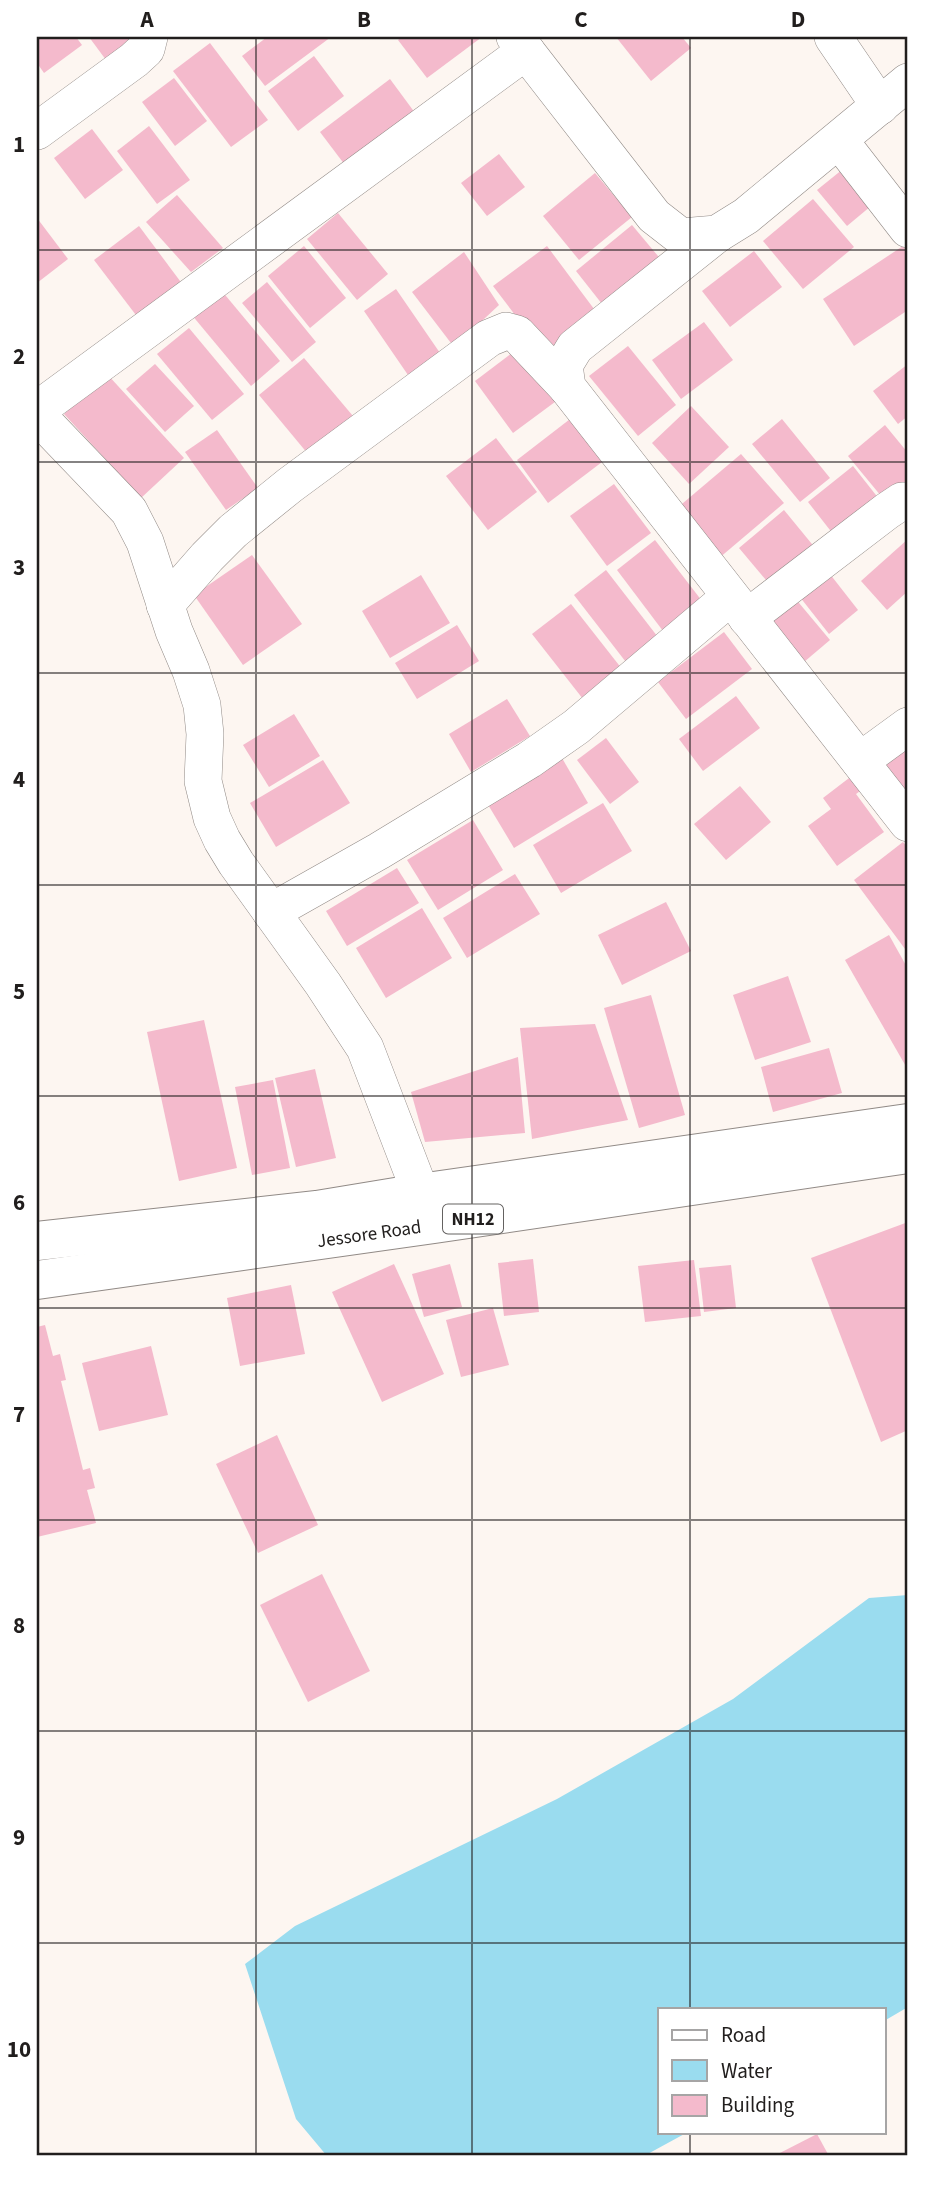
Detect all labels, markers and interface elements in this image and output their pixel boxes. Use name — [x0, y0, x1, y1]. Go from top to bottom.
text: A — [139, 3, 154, 36]
text: B — [357, 3, 371, 36]
text: C — [574, 3, 588, 36]
text: D — [791, 3, 805, 36]
text: 1 — [13, 128, 25, 161]
text: 2 — [13, 340, 25, 373]
text: 3 — [13, 551, 25, 584]
text: 4 — [13, 763, 25, 796]
text: 5 — [13, 975, 25, 1008]
text: 6 — [13, 1186, 25, 1219]
road number: NH12 — [443, 1204, 503, 1234]
street label: Jessore Road — [315, 1214, 423, 1255]
text: 7 — [13, 1398, 25, 1431]
text: 8 — [13, 1609, 25, 1642]
text: 9 — [13, 1821, 25, 1854]
legend — [658, 2008, 886, 2134]
text: Road — [721, 2020, 766, 2050]
text: 10 — [7, 2033, 31, 2066]
text: Water — [721, 2056, 773, 2086]
text: Building — [721, 2090, 795, 2120]

